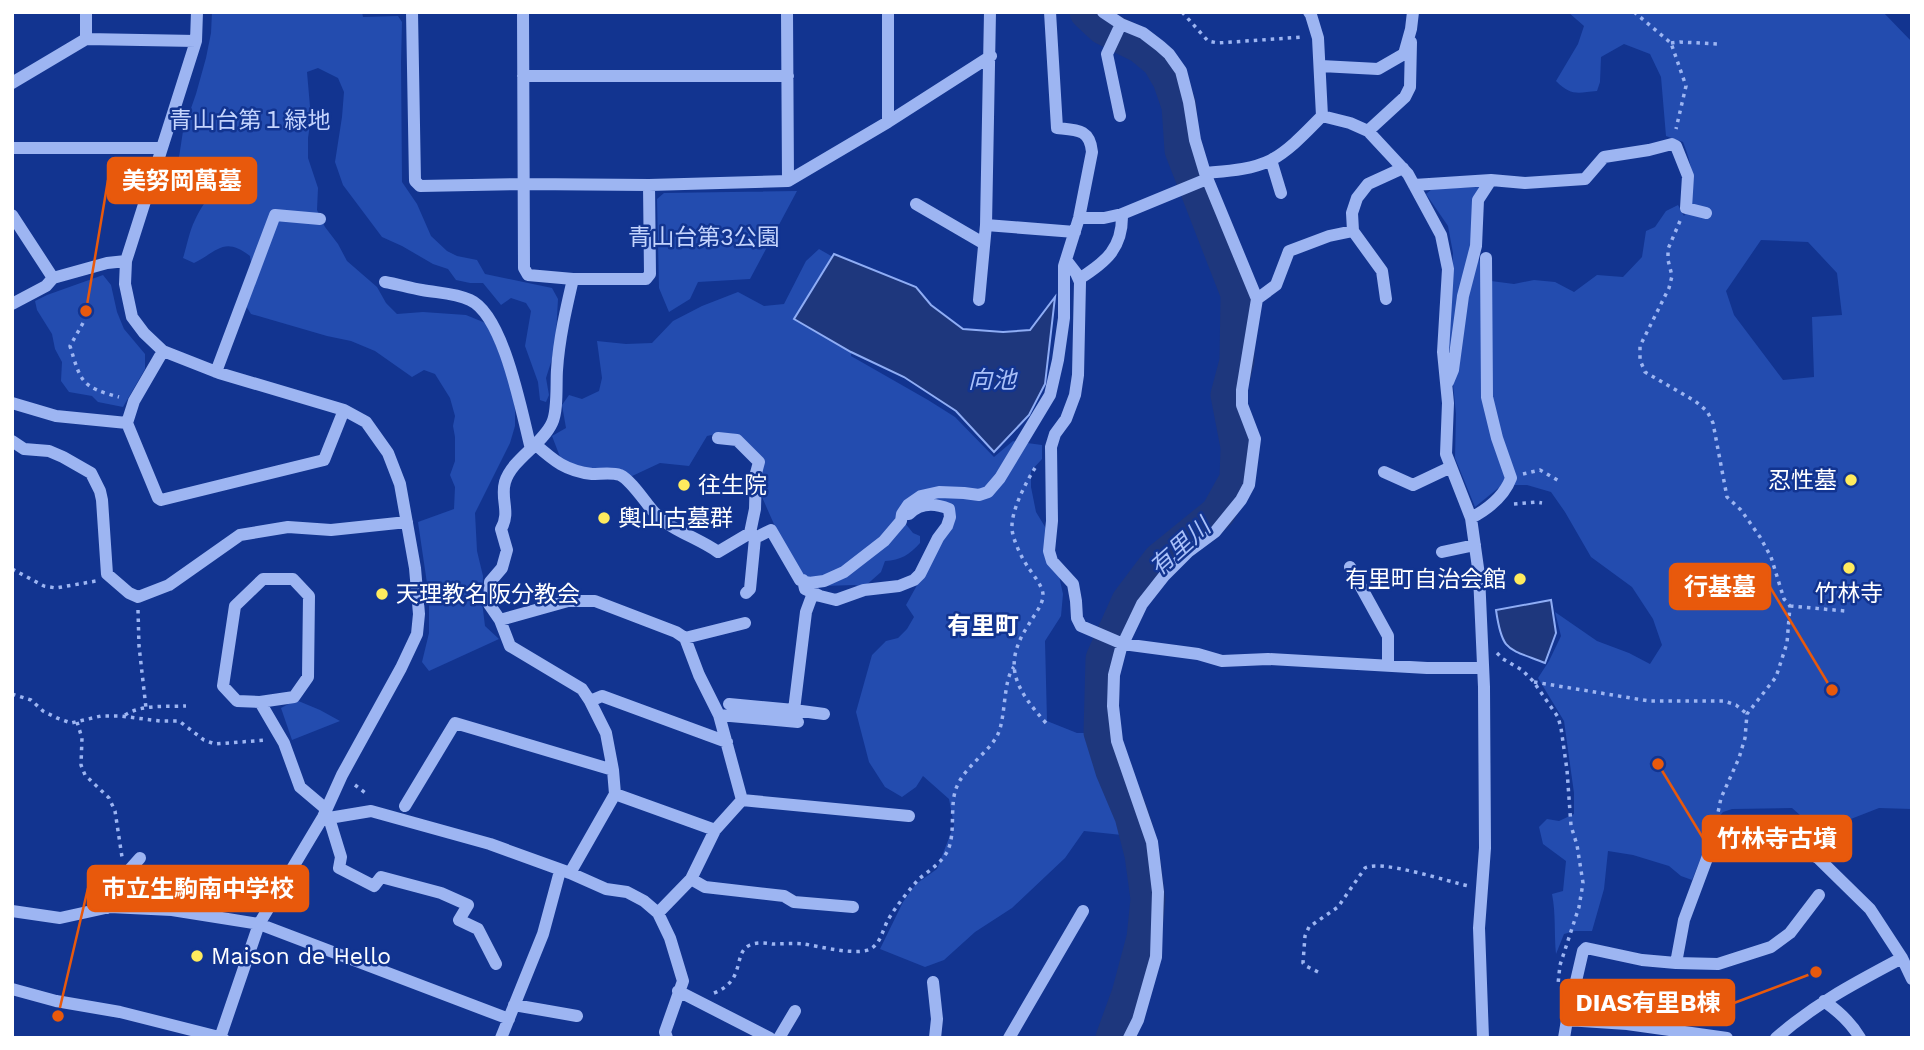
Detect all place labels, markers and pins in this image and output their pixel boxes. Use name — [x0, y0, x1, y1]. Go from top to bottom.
callout: 美努岡萬墓 — [108, 158, 256, 203]
place label: 忍性墓 — [1768, 467, 1837, 494]
place label: 往生院 — [698, 472, 767, 499]
marker: 忍性墓 — [1843, 472, 1859, 488]
marker: 往生院 — [676, 477, 692, 493]
place label: 輿山古墓群 — [618, 505, 733, 532]
marker: 輿山古墓群 — [596, 510, 612, 526]
marker: 竹林寺 — [1841, 560, 1857, 576]
callout: 行基墓 — [1670, 564, 1770, 609]
place label: 有里町自治会館 — [1345, 566, 1506, 593]
marker: 有里町自治会館 — [1512, 571, 1528, 587]
place label: 竹林寺 — [1815, 580, 1884, 607]
place label: 天理教名阪分教会 — [396, 581, 580, 608]
marker: 天理教名阪分教会 — [374, 586, 390, 602]
callout: 竹林寺古墳 — [1703, 816, 1851, 861]
callout: 市立生駒南中学校 — [88, 866, 308, 911]
place label: Maison de Hello — [211, 943, 391, 970]
marker: Maison de Hello — [189, 948, 205, 964]
callout: DIAS有里B棟 — [1561, 980, 1734, 1025]

